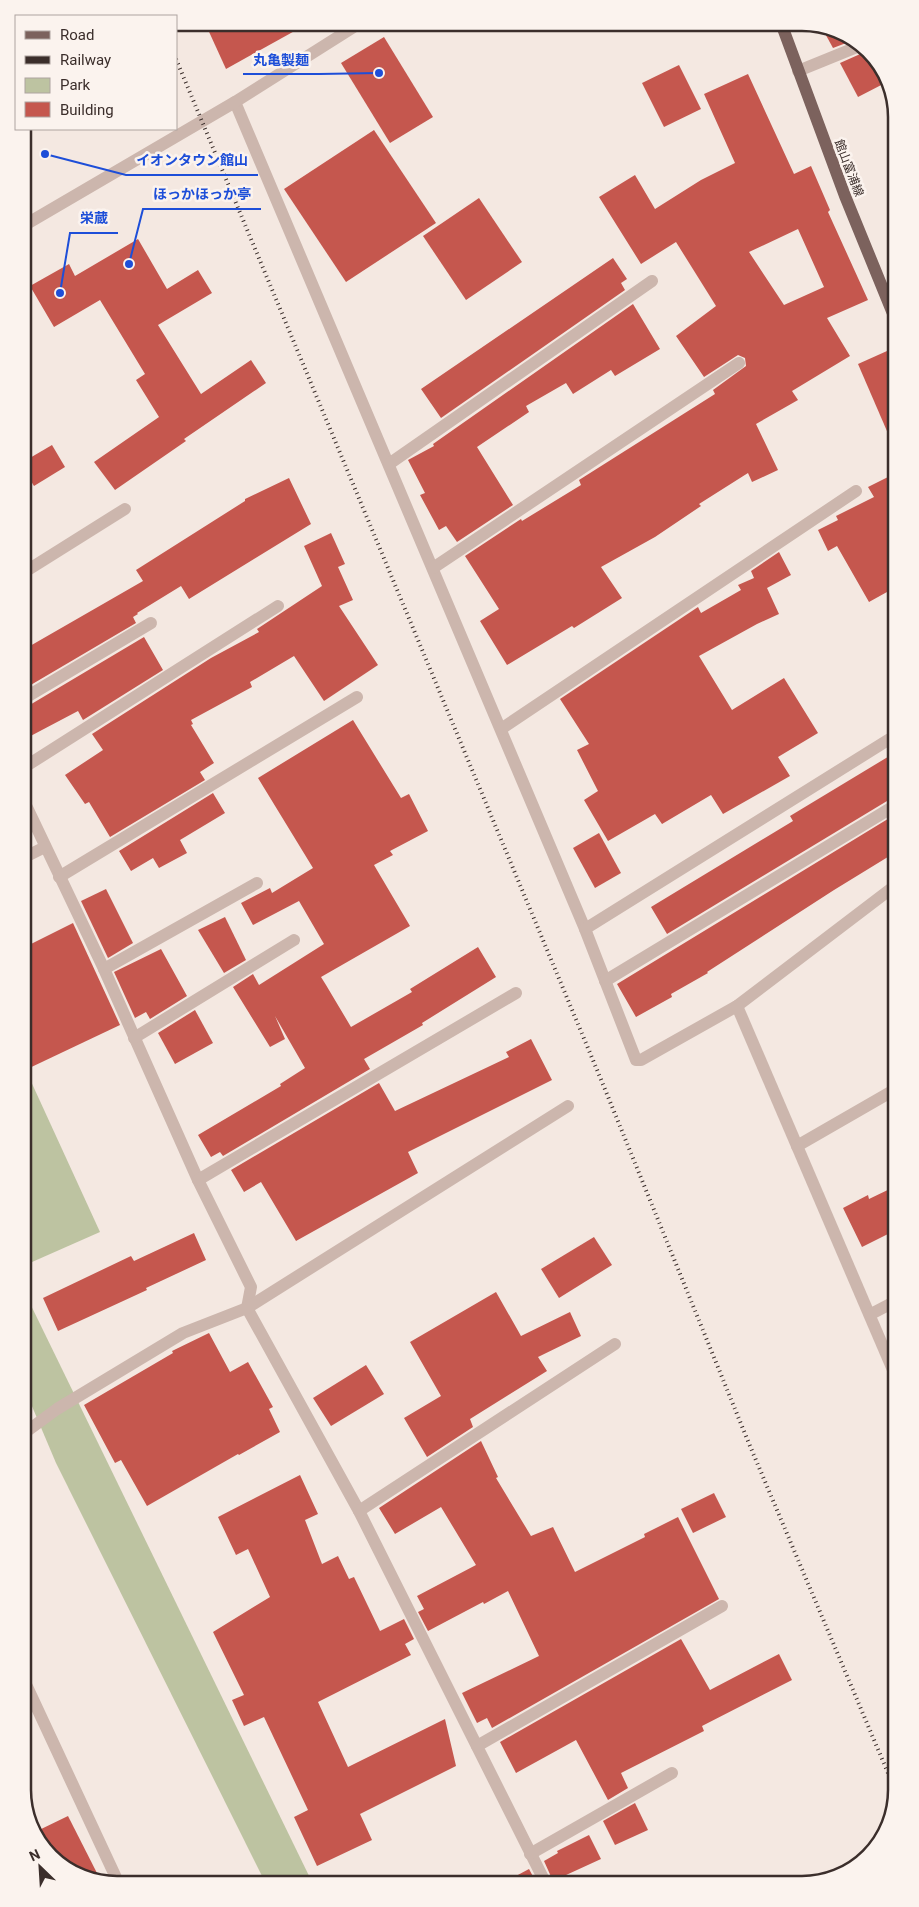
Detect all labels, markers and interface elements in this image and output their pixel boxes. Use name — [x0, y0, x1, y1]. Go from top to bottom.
legend — [15, 15, 178, 130]
text: Road — [60, 26, 94, 44]
callout: 丸亀製麺 — [243, 45, 319, 74]
text: Railway — [60, 51, 111, 69]
text: 丸亀製麺 — [253, 52, 309, 68]
text: Park — [60, 76, 91, 94]
text: Building — [60, 101, 114, 119]
street label: 館山富浦線 — [832, 137, 866, 199]
callout: イオンタウン館山 — [126, 146, 258, 175]
text: イオンタウン館山 — [136, 152, 248, 168]
callout: ほっかほっか亭 — [143, 180, 261, 209]
text: ほっかほっか亭 — [153, 186, 251, 202]
callout: 栄蔵 — [70, 204, 118, 233]
text: 栄蔵 — [80, 210, 108, 226]
north arrow — [15, 1842, 65, 1892]
text: N — [27, 1846, 42, 1865]

